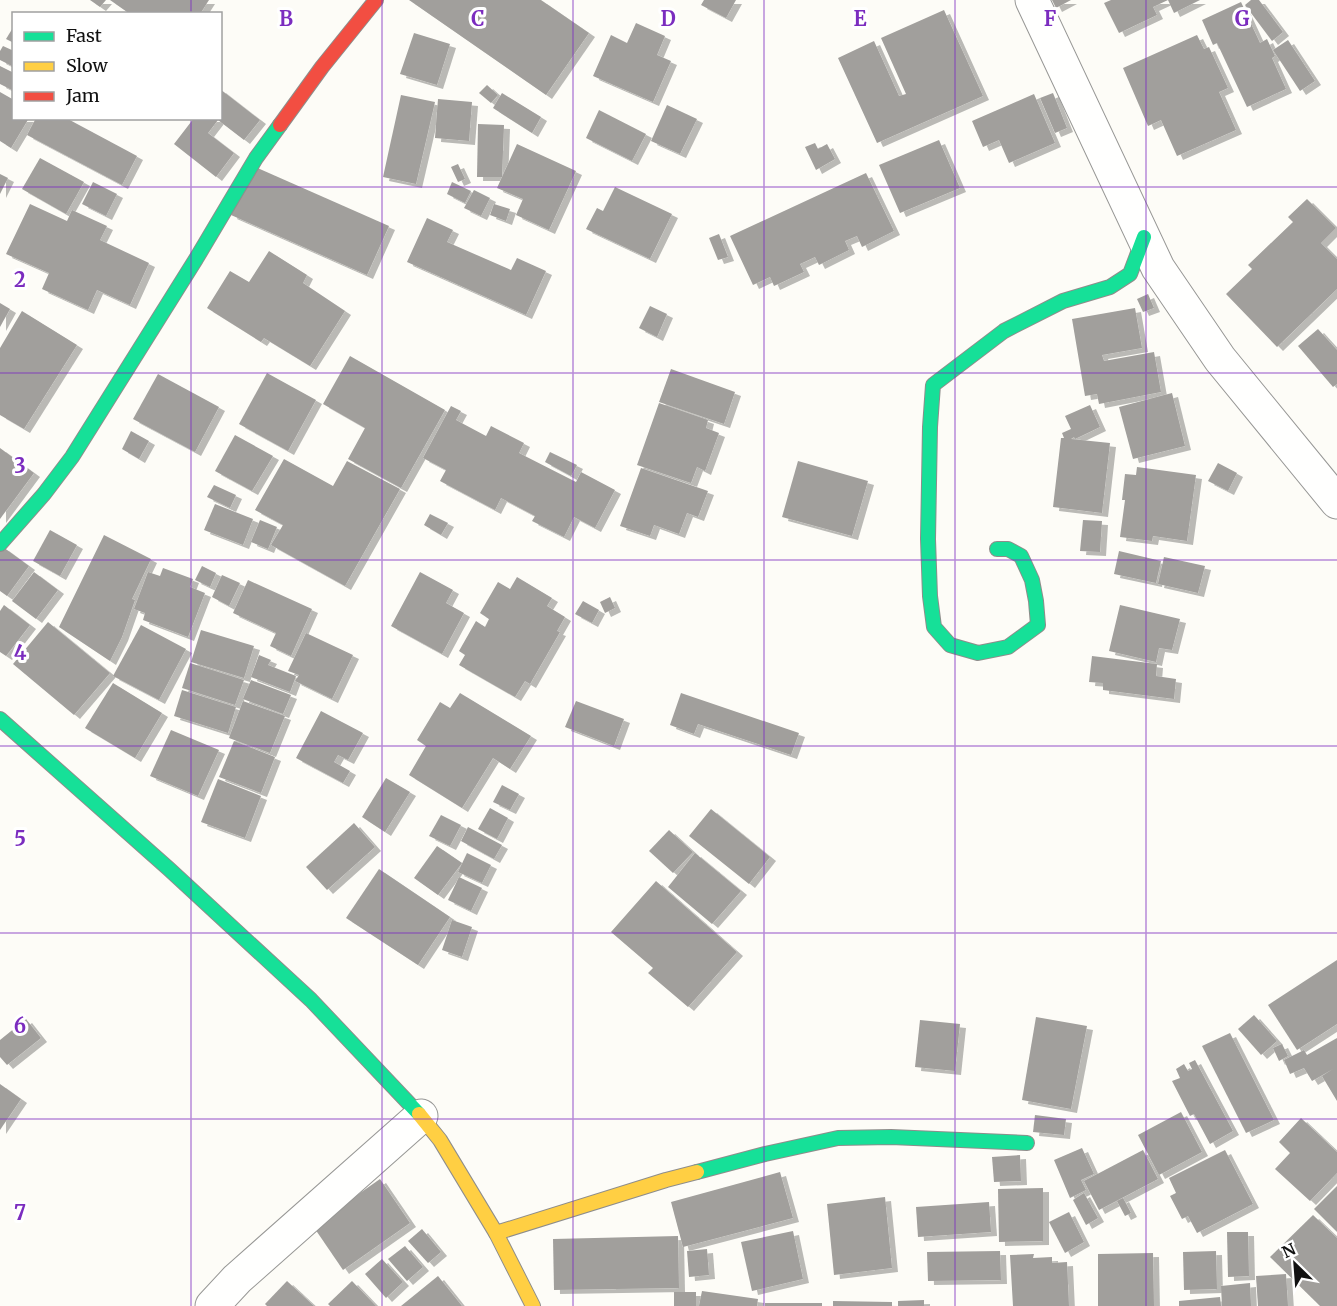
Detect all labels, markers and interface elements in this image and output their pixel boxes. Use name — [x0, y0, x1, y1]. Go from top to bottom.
text: B — [279, 6, 293, 31]
text: C — [471, 6, 485, 31]
text: D — [660, 6, 676, 31]
text: E — [853, 6, 867, 31]
text: F — [1044, 6, 1057, 31]
text: G — [1235, 6, 1250, 31]
legend — [12, 12, 222, 120]
text: Fast — [66, 24, 102, 47]
text: Slow — [66, 54, 109, 77]
text: Jam — [65, 84, 100, 107]
text: 2 — [14, 267, 26, 292]
text: 3 — [14, 453, 26, 478]
text: 4 — [14, 640, 27, 665]
text: 5 — [14, 826, 26, 851]
text: 6 — [14, 1013, 26, 1038]
text: 7 — [14, 1200, 26, 1225]
north arrow — [1265, 1234, 1325, 1294]
text: N — [1279, 1239, 1299, 1262]

